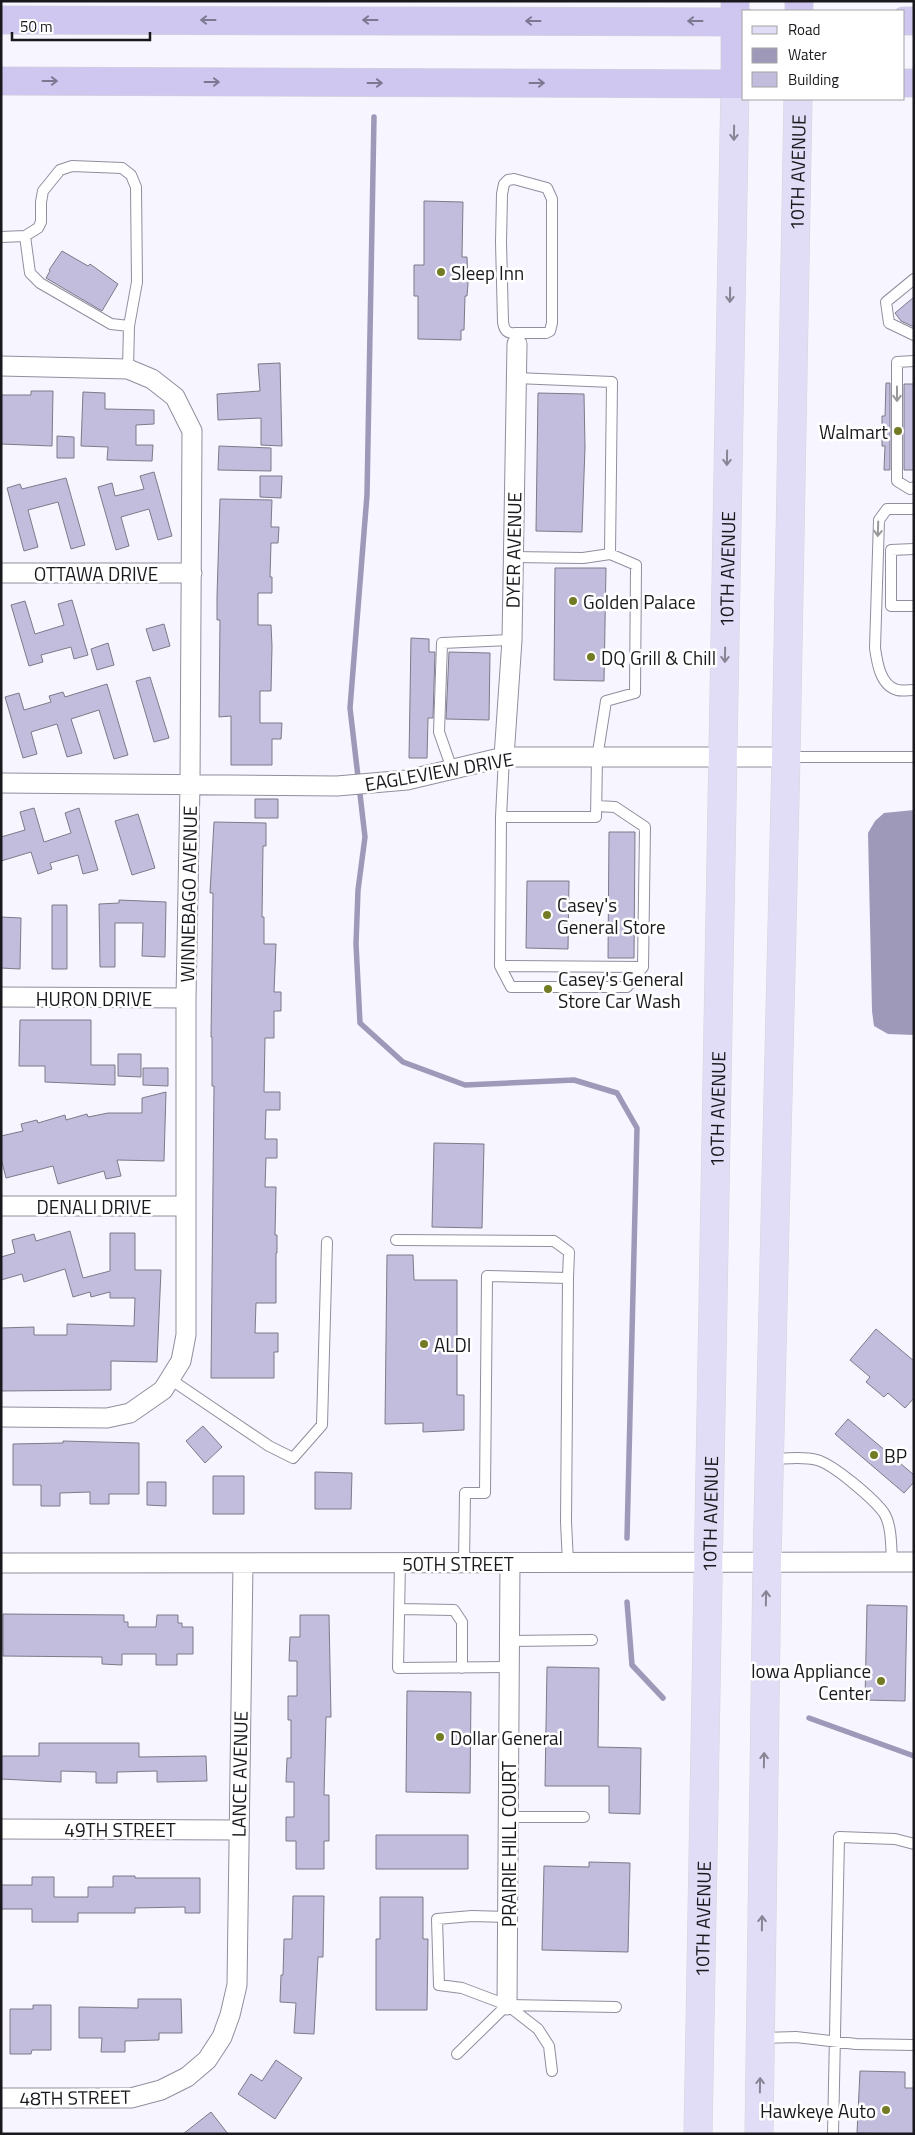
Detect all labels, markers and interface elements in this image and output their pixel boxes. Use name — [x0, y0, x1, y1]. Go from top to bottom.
scale bar — [12, 10, 150, 42]
legend — [742, 10, 905, 100]
text: 50 m — [20, 15, 53, 38]
one-way arrow — [200, 15, 216, 25]
one-way arrow — [362, 15, 378, 25]
one-way arrow — [525, 16, 541, 26]
one-way arrow — [687, 16, 704, 26]
text: Road — [788, 18, 820, 41]
text: Water — [788, 43, 827, 66]
text: Building — [788, 68, 839, 91]
one-way arrow — [42, 76, 58, 86]
one-way arrow — [204, 77, 220, 87]
one-way arrow — [366, 78, 383, 88]
one-way arrow — [529, 79, 545, 88]
street label: 10TH AVENUE — [781, 114, 812, 231]
one-way arrow — [729, 125, 738, 141]
place label: Sleep Inn — [451, 258, 524, 287]
marker: Sleep Inn — [435, 266, 447, 278]
one-way arrow — [725, 287, 735, 303]
one-way arrow — [892, 386, 902, 402]
place label: Walmart — [819, 417, 888, 446]
marker: Walmart — [892, 425, 904, 437]
one-way arrow — [723, 450, 732, 466]
street label: DYER AVENUE — [497, 492, 529, 608]
street label: 10TH AVENUE — [711, 511, 742, 628]
one-way arrow — [874, 520, 883, 536]
street label: OTTAWA DRIVE — [34, 559, 158, 588]
place label: Golden Palace — [583, 587, 696, 616]
marker: Golden Palace — [567, 595, 579, 607]
place label: DQ Grill & Chill — [601, 643, 716, 672]
one-way arrow — [720, 647, 729, 663]
marker: DQ Grill & Chill — [585, 651, 597, 663]
street label: EAGLEVIEW DRIVE — [362, 744, 516, 798]
street label: WINNEBAGO AVENUE — [172, 805, 204, 983]
place label: Casey's General Store — [557, 890, 666, 941]
marker: Casey's General Store — [541, 909, 553, 921]
place label: Casey's General Store Car Wash — [558, 964, 684, 1015]
marker: Casey's General Store Car Wash — [542, 983, 554, 995]
street label: HURON DRIVE — [36, 984, 152, 1013]
street label: 10TH AVENUE — [701, 1051, 732, 1168]
street label: DENALI DRIVE — [36, 1192, 152, 1221]
place label: ALDI — [434, 1330, 471, 1359]
marker: ALDI — [418, 1338, 430, 1350]
place label: BP — [884, 1441, 907, 1470]
marker: BP — [868, 1449, 880, 1461]
street label: 10TH AVENUE — [694, 1456, 725, 1573]
street label: 50TH STREET — [402, 1549, 514, 1578]
one-way arrow — [761, 1590, 771, 1606]
place label: Iowa Appliance Center — [751, 1656, 871, 1707]
marker: Iowa Appliance Center — [875, 1675, 887, 1687]
street label: LANCE AVENUE — [223, 1711, 255, 1837]
place label: Dollar General — [450, 1723, 563, 1752]
marker: Dollar General — [434, 1731, 446, 1743]
one-way arrow — [759, 1752, 769, 1768]
street label: PRAIRIE HILL COURT — [494, 1761, 523, 1927]
street label: 49TH STREET — [64, 1815, 176, 1844]
street label: 10TH AVENUE — [686, 1861, 717, 1977]
one-way arrow — [757, 1915, 767, 1931]
one-way arrow — [755, 2077, 764, 2093]
street label: 48TH STREET — [19, 2082, 131, 2112]
place label: Hawkeye Auto — [760, 2096, 876, 2125]
marker: Hawkeye Auto — [880, 2104, 892, 2116]

